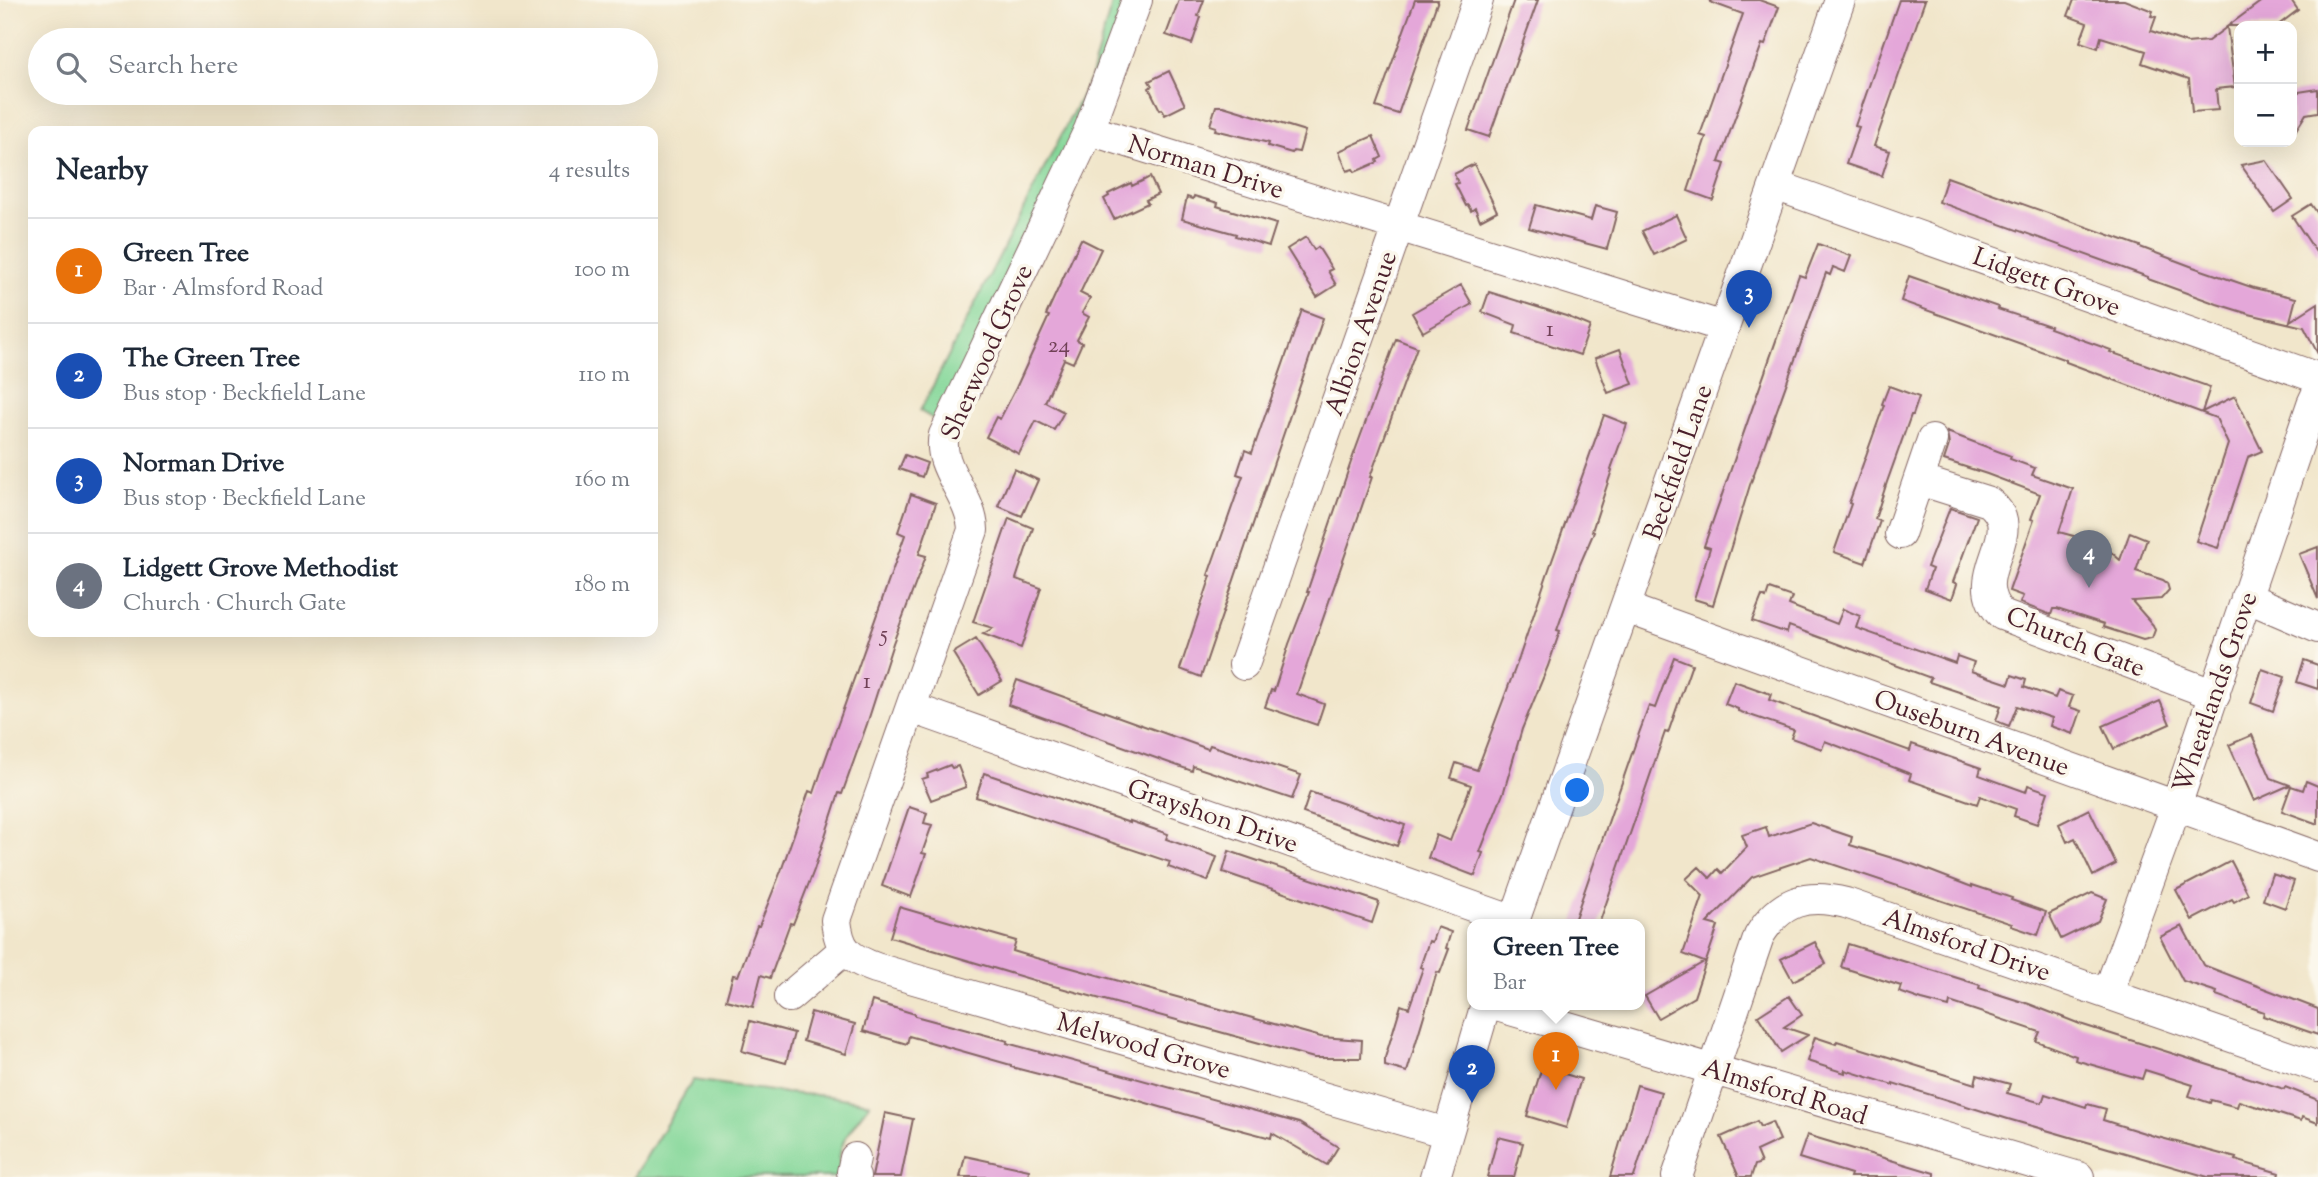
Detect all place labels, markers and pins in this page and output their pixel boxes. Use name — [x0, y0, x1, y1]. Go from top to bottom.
pin: 3 — [1726, 270, 1772, 328]
pin: 4 — [2066, 530, 2112, 588]
pin: 1 — [1533, 1032, 1579, 1090]
pin: 2 — [1449, 1045, 1495, 1103]

